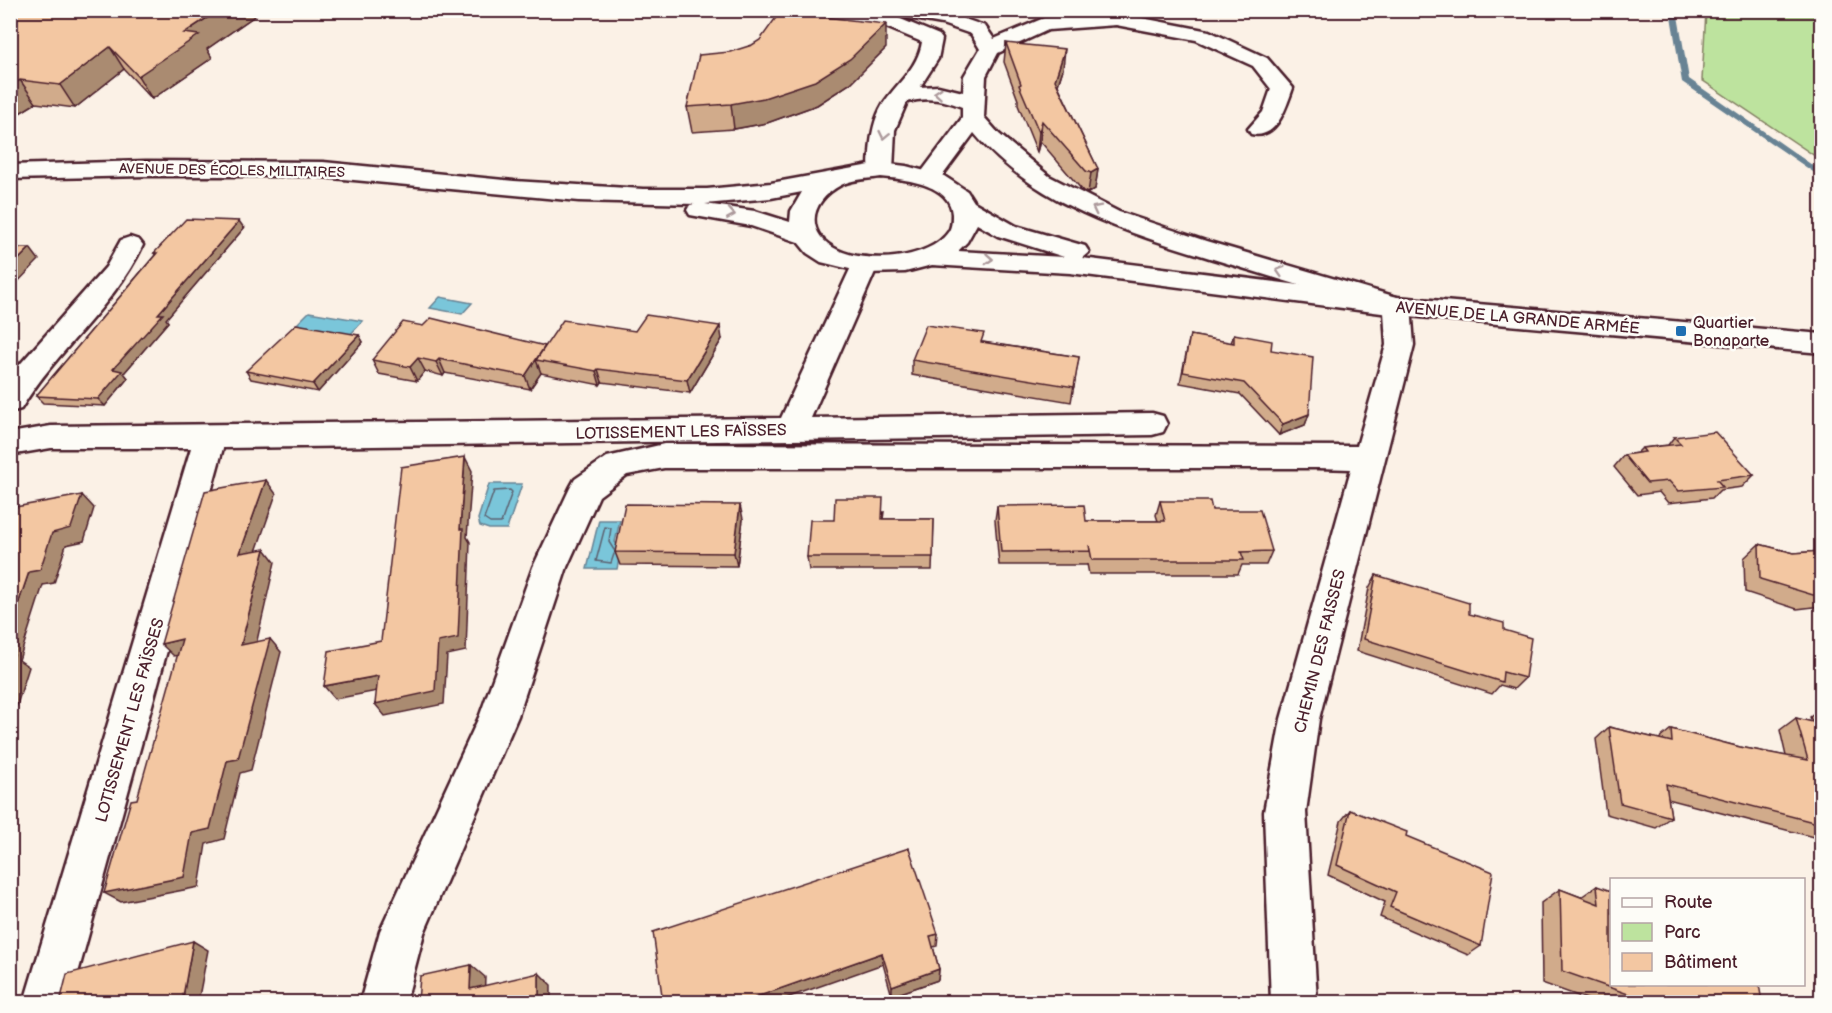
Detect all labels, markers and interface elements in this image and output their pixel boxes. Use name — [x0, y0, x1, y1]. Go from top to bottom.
one-way arrow — [933, 87, 943, 100]
one-way arrow — [878, 130, 891, 140]
street label: AVENUE DES ÉCOLES MILITAIRES — [119, 159, 345, 181]
one-way arrow — [1091, 205, 1102, 217]
one-way arrow — [726, 207, 736, 220]
one-way arrow — [985, 252, 994, 265]
one-way arrow — [1275, 266, 1286, 278]
street label: AVENUE DE LA GRANDE ARMÉE — [1395, 296, 1641, 339]
place label: Quartier Bonaparte — [1693, 314, 1770, 351]
marker: Quartier Bonaparte — [1674, 324, 1688, 338]
street label: LOTISSEMENT LES FAÏSSES — [575, 420, 787, 444]
street label: CHEMIN DES FAISSES — [1291, 568, 1350, 735]
street label: LOTISSEMENT LES FAÏSSES — [91, 616, 169, 825]
legend — [1610, 878, 1805, 986]
text: Route — [1664, 892, 1713, 913]
text: Parc — [1664, 922, 1701, 943]
text: Bâtiment — [1664, 952, 1738, 973]

